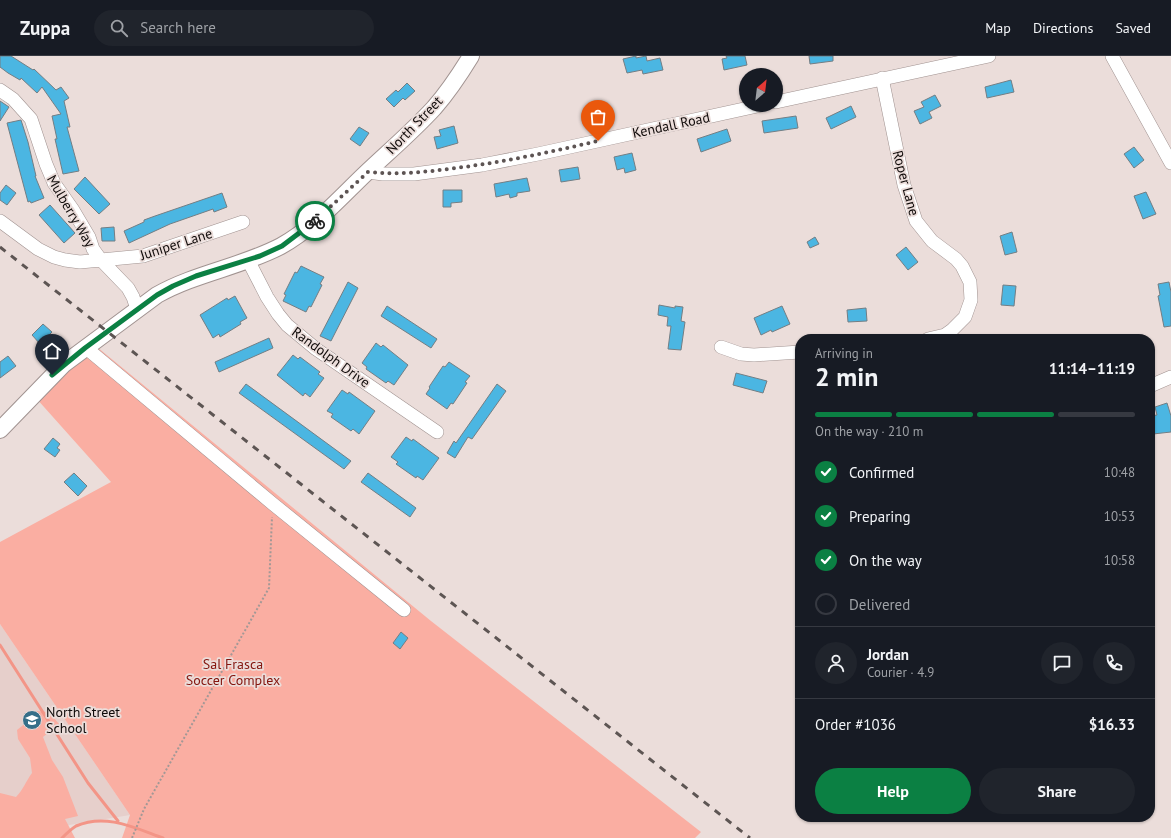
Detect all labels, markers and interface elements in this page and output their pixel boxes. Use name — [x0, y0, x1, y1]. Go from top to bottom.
search box — [94, 10, 374, 46]
text: Zuppa — [20, 16, 70, 40]
icon: search — [108, 17, 130, 39]
text: Search here — [140, 18, 216, 37]
text: Map — [985, 19, 1011, 37]
text: Directions — [1033, 19, 1093, 37]
text: Saved — [1115, 19, 1151, 37]
north arrow — [739, 68, 783, 112]
map controls — [739, 68, 783, 112]
street label: North Street — [382, 92, 446, 158]
pin — [581, 100, 615, 141]
icon: bag — [587, 106, 609, 128]
street label: Kendall Road — [631, 108, 711, 142]
street label: Roper Lane — [889, 148, 923, 218]
street label: Mulberry Way — [43, 171, 99, 251]
courier — [295, 201, 335, 241]
icon: bike — [304, 210, 326, 232]
street label: Juniper Lane — [137, 224, 214, 264]
street label: Randolph Drive — [288, 323, 374, 391]
pin — [35, 334, 69, 375]
icon: home — [41, 340, 63, 362]
text: Arriving in — [815, 345, 873, 362]
text: 11:14–11:19 — [1049, 359, 1135, 378]
text: 2 min — [815, 360, 878, 393]
text: On the way · 210 m — [815, 423, 923, 440]
icon: check — [815, 461, 837, 483]
text: Confirmed — [849, 463, 914, 482]
text: 10:48 — [1104, 464, 1135, 481]
icon: check — [815, 505, 837, 527]
text: Preparing — [849, 507, 911, 526]
text: 10:53 — [1104, 508, 1135, 525]
icon: check — [815, 549, 837, 571]
text: On the way — [849, 551, 922, 570]
text: 10:58 — [1104, 552, 1135, 569]
text: Delivered — [849, 595, 910, 614]
button: person — [815, 642, 857, 684]
button: chat — [1041, 642, 1083, 684]
button: phone — [1093, 642, 1135, 684]
text: Jordan — [867, 645, 909, 664]
park label: Sal Frasca Soccer Complex — [186, 655, 280, 689]
text: Courier · 4.9 — [867, 664, 934, 681]
place label: North Street School — [46, 703, 120, 737]
school or university icon: North Street School — [21, 709, 43, 731]
text: Order #1036 — [815, 715, 896, 734]
text: $16.33 — [1089, 715, 1135, 734]
button: Help — [815, 768, 971, 814]
button: Share — [979, 768, 1135, 814]

